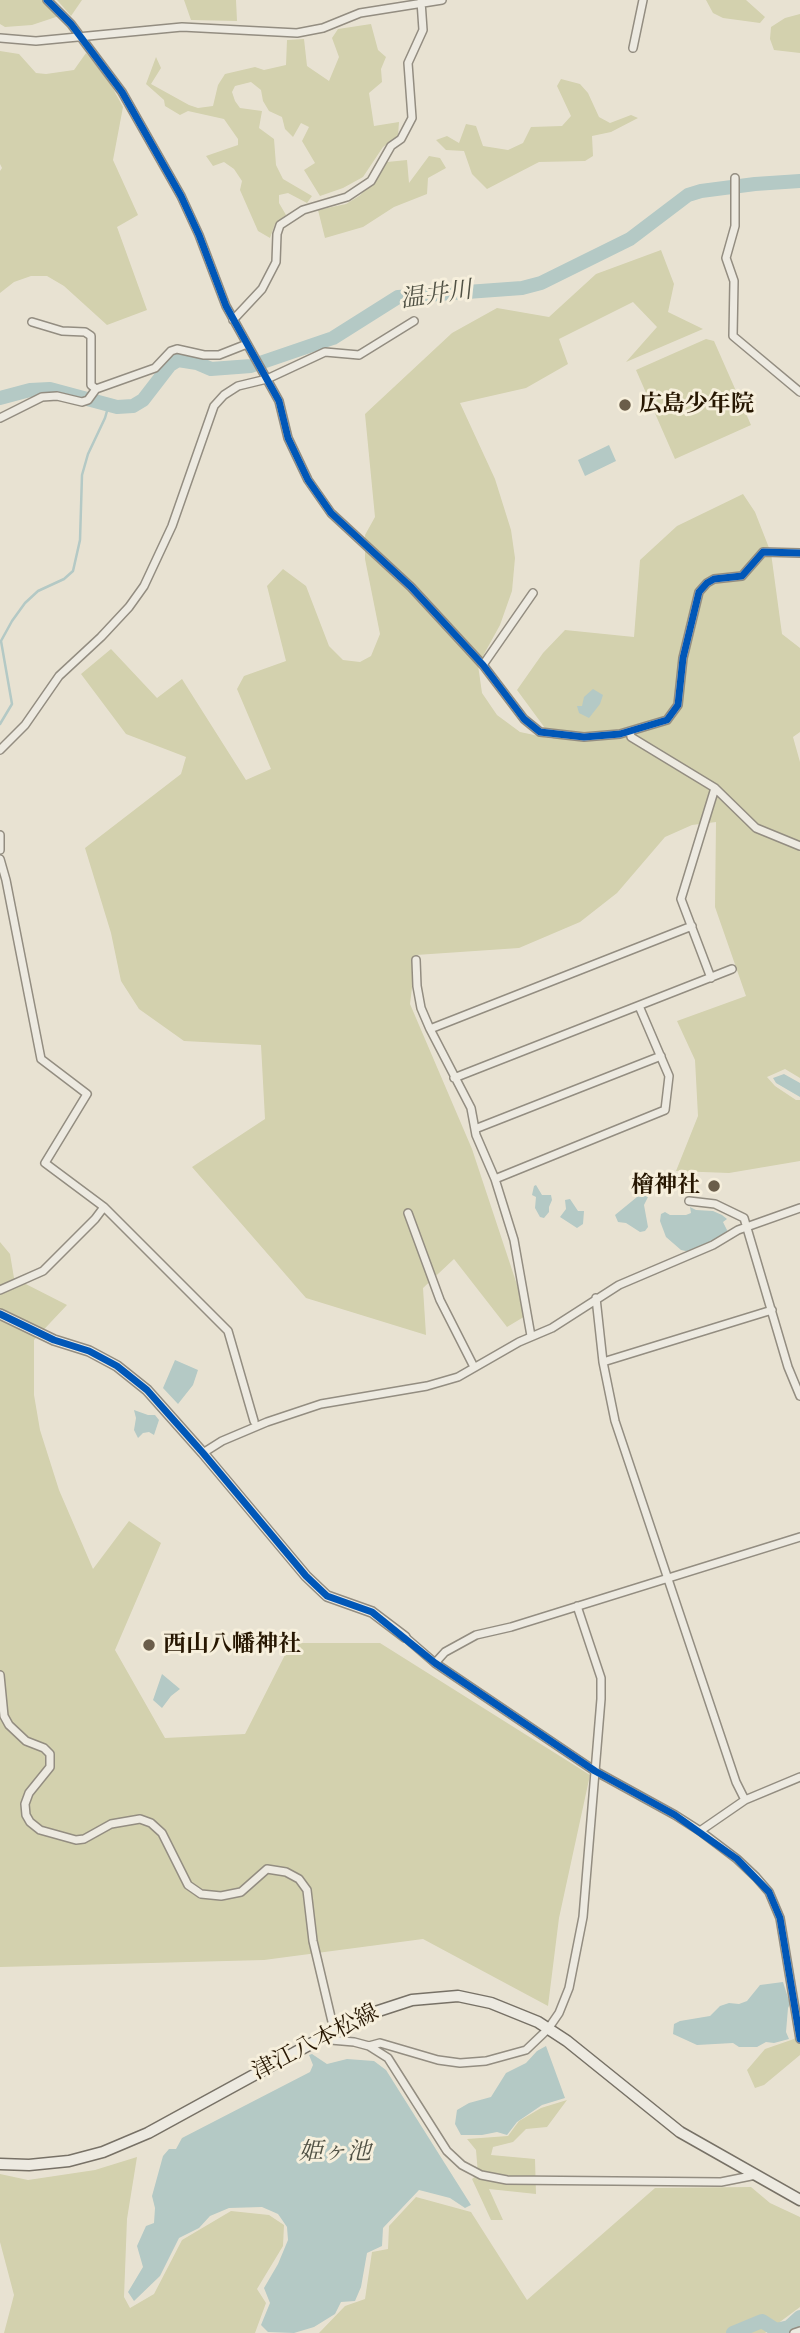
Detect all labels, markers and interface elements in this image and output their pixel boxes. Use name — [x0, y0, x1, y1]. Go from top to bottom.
water label: 温井川 — [398, 277, 474, 315]
place label: 広島少年院 — [639, 391, 754, 419]
marker: 広島少年院 — [617, 397, 633, 413]
place label: 檜神社 — [631, 1172, 700, 1200]
marker: 檜神社 — [706, 1178, 722, 1194]
place label: 西山八幡神社 — [163, 1631, 301, 1659]
marker: 西山八幡神社 — [141, 1637, 157, 1653]
street label: 津江八本松線 — [248, 1999, 384, 2087]
water label: 姫ヶ池 — [299, 2139, 371, 2167]

